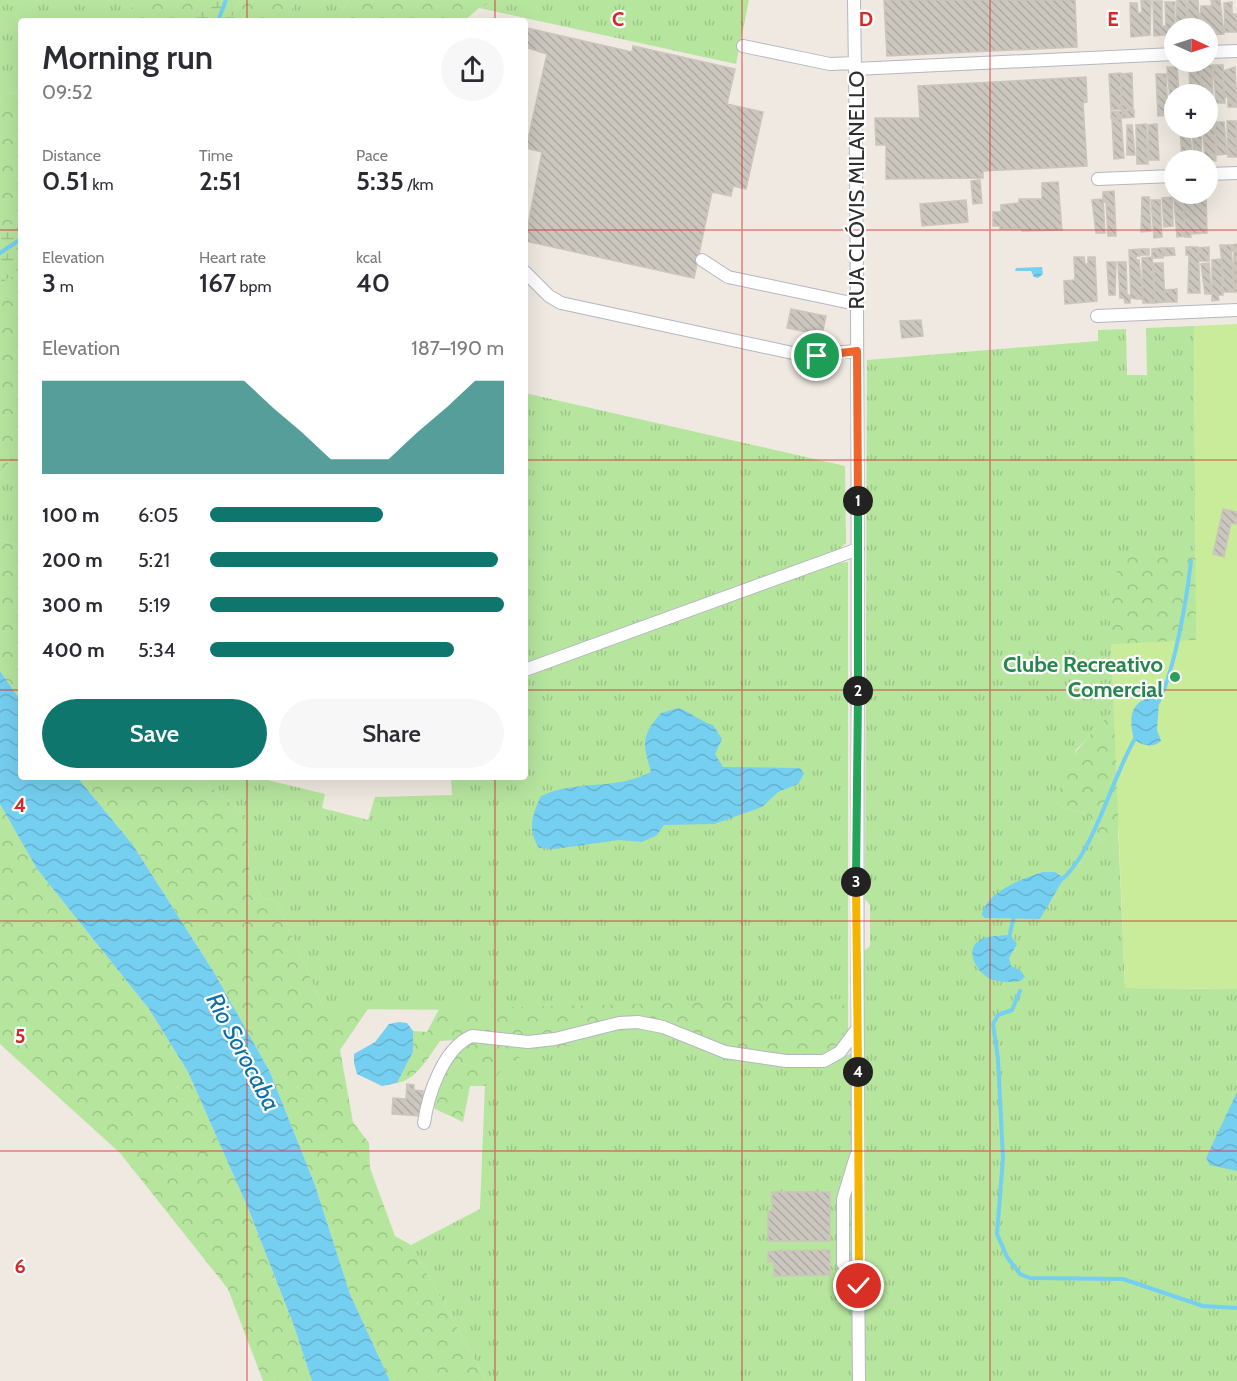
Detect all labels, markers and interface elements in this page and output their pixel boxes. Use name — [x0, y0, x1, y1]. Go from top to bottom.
text: C — [612, 7, 624, 31]
text: D — [859, 7, 873, 31]
text: E — [1107, 7, 1119, 31]
north arrow — [1164, 18, 1218, 72]
map controls — [1164, 18, 1218, 204]
text: Morning run — [42, 37, 213, 77]
button: share — [441, 38, 504, 101]
street label: RUA CLÓVIS MILANELLO — [843, 70, 870, 309]
text: 09:52 — [42, 80, 93, 104]
button: + — [1164, 84, 1218, 138]
text: Distance — [42, 146, 101, 165]
text: Time — [199, 146, 233, 165]
text: Pace — [356, 146, 388, 165]
button: − — [1164, 150, 1218, 204]
text: 0.51 — [42, 165, 89, 197]
text: 2:51 — [199, 165, 242, 197]
text: 5:35 — [356, 165, 404, 197]
text: km — [89, 175, 114, 194]
text: /km — [404, 175, 434, 194]
text: Elevation — [42, 248, 105, 267]
text: Heart rate — [199, 248, 266, 267]
text: kcal — [356, 248, 382, 267]
text: 3 — [42, 267, 56, 299]
text: 167 — [199, 267, 236, 299]
text: 40 — [356, 267, 390, 299]
text: m — [56, 277, 74, 296]
text: bpm — [236, 277, 271, 296]
pin — [791, 330, 842, 381]
text: Elevation — [42, 336, 120, 360]
text: 187–190 m — [411, 336, 504, 360]
icon: arrive — [800, 339, 833, 372]
pin: 1 — [843, 486, 873, 516]
text: 1 — [855, 491, 861, 510]
text: 100 m — [42, 503, 100, 527]
text: 6:05 — [138, 503, 178, 527]
text: 200 m — [42, 548, 103, 572]
text: 5:21 — [138, 548, 170, 572]
text: 300 m — [42, 593, 103, 617]
text: 5:19 — [138, 593, 171, 617]
text: 400 m — [42, 638, 105, 662]
text: 5:34 — [138, 638, 175, 662]
place label: Clube Recreativo Comercial — [1003, 651, 1163, 703]
marker: Clube Recreativo Comercial — [1168, 670, 1182, 684]
pin: 2 — [843, 676, 873, 706]
text: 2 — [854, 681, 862, 700]
button: Save — [42, 699, 267, 768]
button: Share — [279, 699, 504, 768]
text: 4 — [14, 793, 26, 817]
pin: 3 — [841, 867, 871, 897]
text: 3 — [852, 872, 860, 891]
water label: Rio Sorocaba — [200, 988, 287, 1115]
text: 5 — [15, 1024, 25, 1048]
pin: 4 — [843, 1057, 873, 1087]
text: 4 — [853, 1062, 863, 1081]
text: 6 — [14, 1254, 26, 1278]
pin — [833, 1260, 884, 1311]
icon: check — [842, 1269, 875, 1302]

